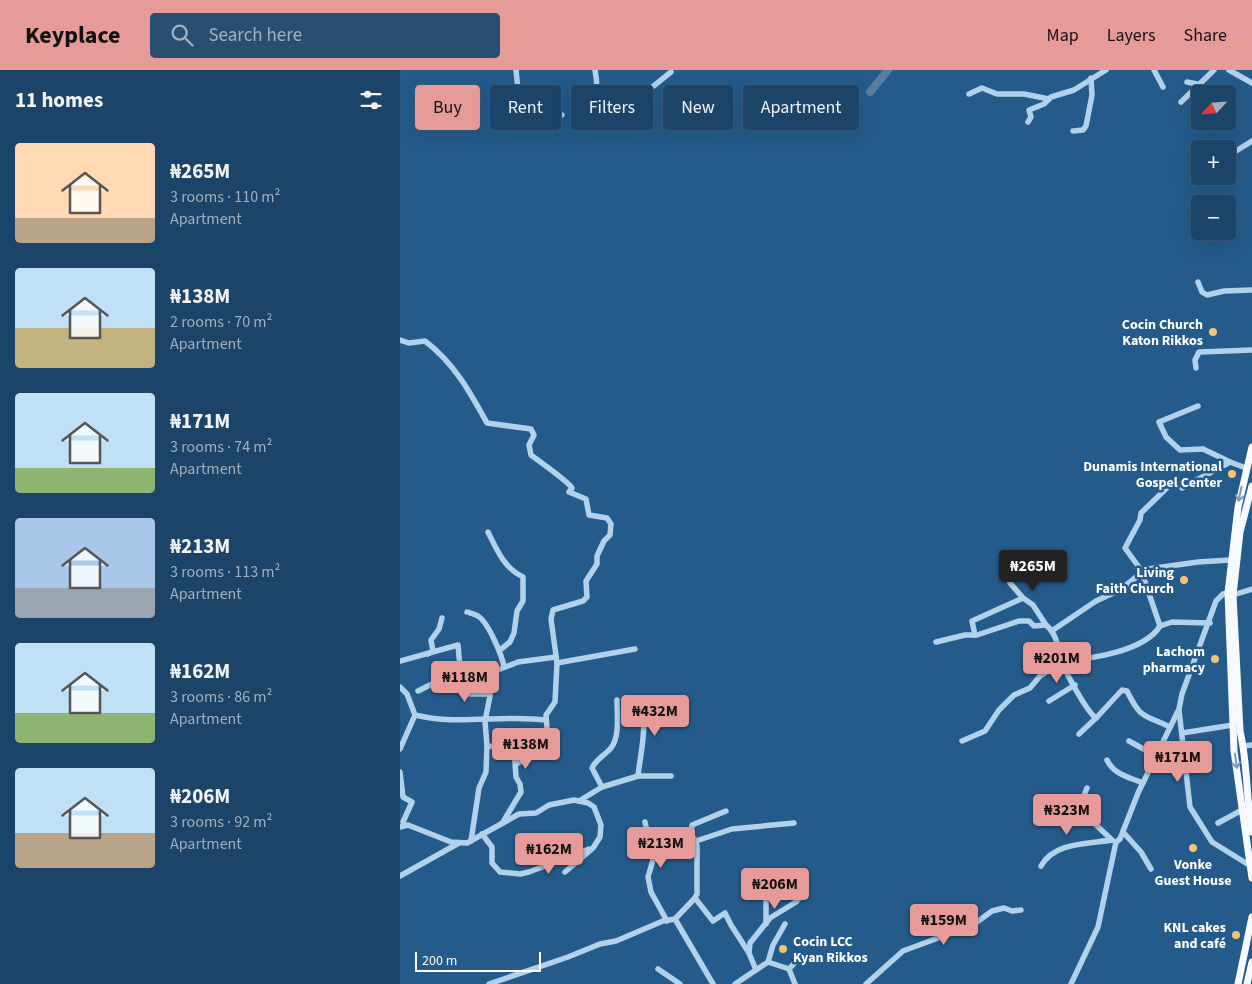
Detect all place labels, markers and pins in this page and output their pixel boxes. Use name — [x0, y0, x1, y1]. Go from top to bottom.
place label: Cocin Church Katon Rikkos — [1122, 315, 1203, 351]
marker: Cocin Church Katon Rikkos — [1207, 326, 1219, 338]
place label: Dunamis International Gospel Center — [1083, 457, 1222, 493]
marker: Dunamis International Gospel Center — [1226, 468, 1238, 480]
pin: ₦265M — [998, 550, 1068, 592]
place label: Living Faith Church — [1096, 563, 1175, 599]
marker: Living Faith Church — [1178, 574, 1190, 586]
pin: ₦201M — [1022, 642, 1092, 684]
place label: Lachom pharmacy — [1143, 642, 1206, 678]
marker: Lachom pharmacy — [1209, 653, 1221, 665]
pin: ₦118M — [430, 660, 500, 703]
pin: ₦432M — [620, 694, 690, 737]
pin: ₦138M — [491, 728, 561, 770]
pin: ₦171M — [1143, 740, 1213, 783]
pin: ₦323M — [1032, 794, 1102, 836]
pin: ₦213M — [626, 826, 696, 869]
pin: ₦162M — [514, 832, 584, 875]
marker: Vonke Guest House — [1187, 842, 1199, 854]
place label: Vonke Guest House — [1155, 855, 1231, 891]
pin: ₦206M — [740, 868, 810, 910]
pin: ₦159M — [909, 904, 979, 946]
place label: KNL cakes and café — [1164, 918, 1226, 954]
marker: KNL cakes and café — [1230, 929, 1242, 941]
place label: Cocin LCC Kyan Rikkos — [793, 932, 868, 968]
marker: Cocin LCC Kyan Rikkos — [777, 943, 789, 955]

